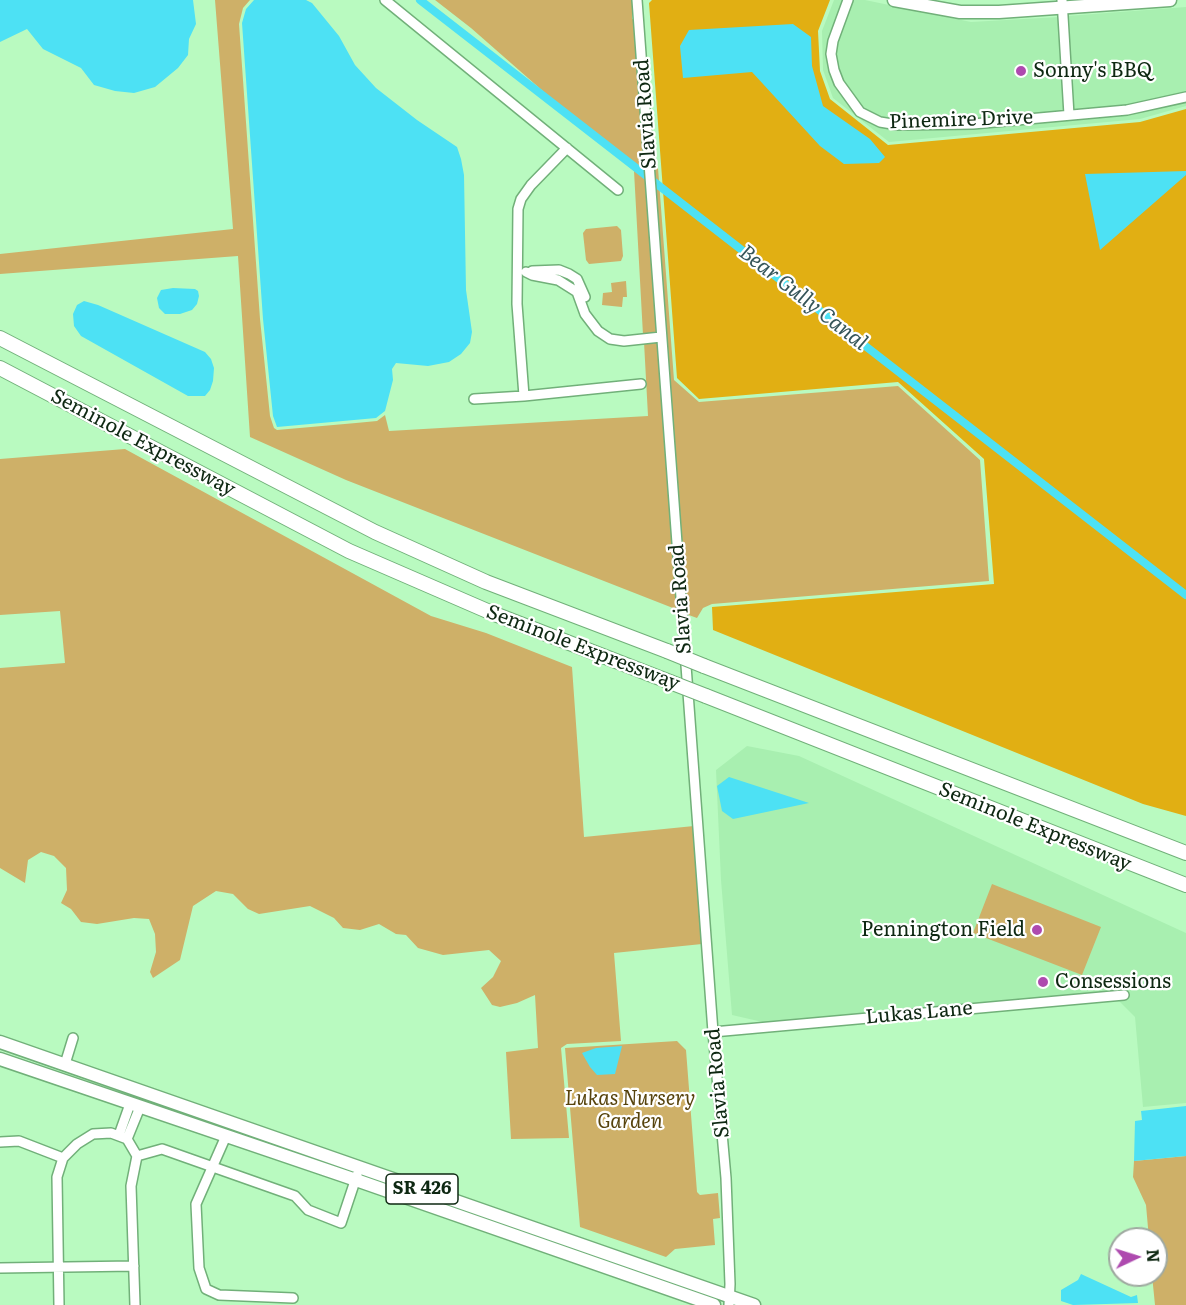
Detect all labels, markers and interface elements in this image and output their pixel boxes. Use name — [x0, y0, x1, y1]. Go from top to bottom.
street label: Slavia Road — [630, 58, 662, 170]
place label: Sonny's BBQ — [1033, 59, 1152, 83]
marker: Sonny's BBQ — [1014, 64, 1028, 78]
street label: Pinemire Drive — [889, 105, 1033, 135]
water label: Bear Gully Canal — [734, 240, 872, 356]
street label: Seminole Expressway — [47, 384, 239, 502]
street label: Slavia Road — [665, 543, 697, 655]
street label: Seminole Expressway — [483, 600, 683, 696]
street label: Seminole Expressway — [935, 777, 1135, 877]
place label: Pennington Field — [861, 918, 1025, 942]
marker: Pennington Field — [1030, 923, 1044, 937]
place label: Consessions — [1055, 970, 1171, 994]
marker: Consessions — [1036, 975, 1050, 989]
street label: Lukas Lane — [864, 996, 974, 1030]
street label: Slavia Road — [701, 1027, 735, 1139]
park label: Lukas Nursery Garden — [565, 1087, 695, 1134]
road number: SR 426 — [386, 1174, 458, 1204]
north arrow — [1108, 1227, 1168, 1287]
text: N — [1142, 1248, 1166, 1263]

